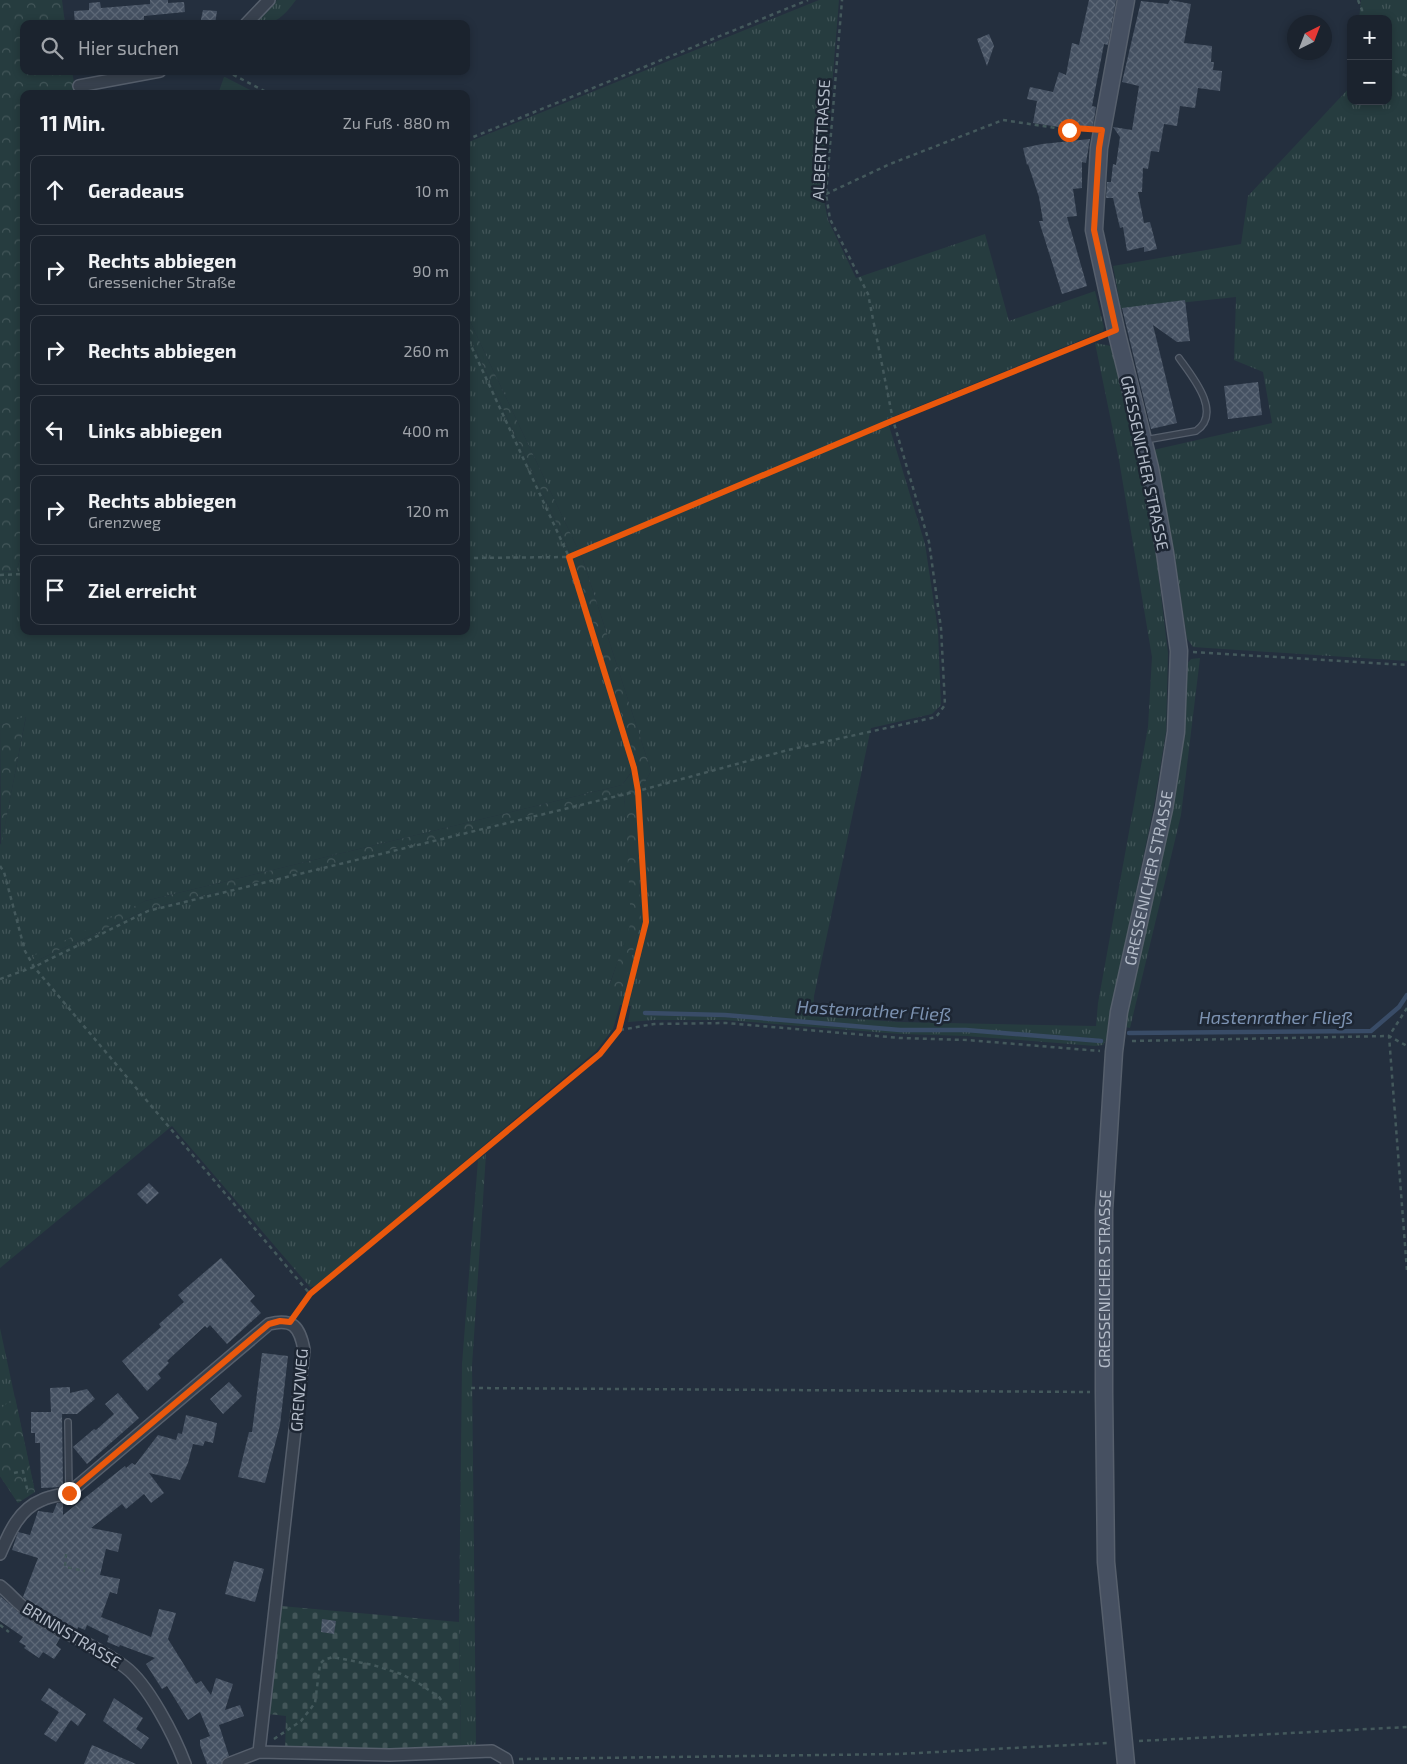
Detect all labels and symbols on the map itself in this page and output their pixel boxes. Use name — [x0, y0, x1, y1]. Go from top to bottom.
north arrow — [1287, 15, 1332, 60]
street label: ALBERTSTRASSE — [808, 79, 833, 201]
route start — [1058, 119, 1081, 142]
street label: GRESSENICHER STRASSE — [1118, 374, 1173, 552]
street label: GRESSENICHER STRASSE — [1120, 789, 1176, 967]
water label: Hastenrather Fließ — [796, 995, 952, 1025]
water label: Hastenrather Fließ — [1199, 1006, 1353, 1028]
street label: GRESSENICHER STRASSE — [1094, 1189, 1114, 1368]
street label: GRENZWEG — [286, 1348, 311, 1432]
route end — [58, 1482, 81, 1505]
street label: BRINNSTRASSE — [20, 1598, 125, 1671]

